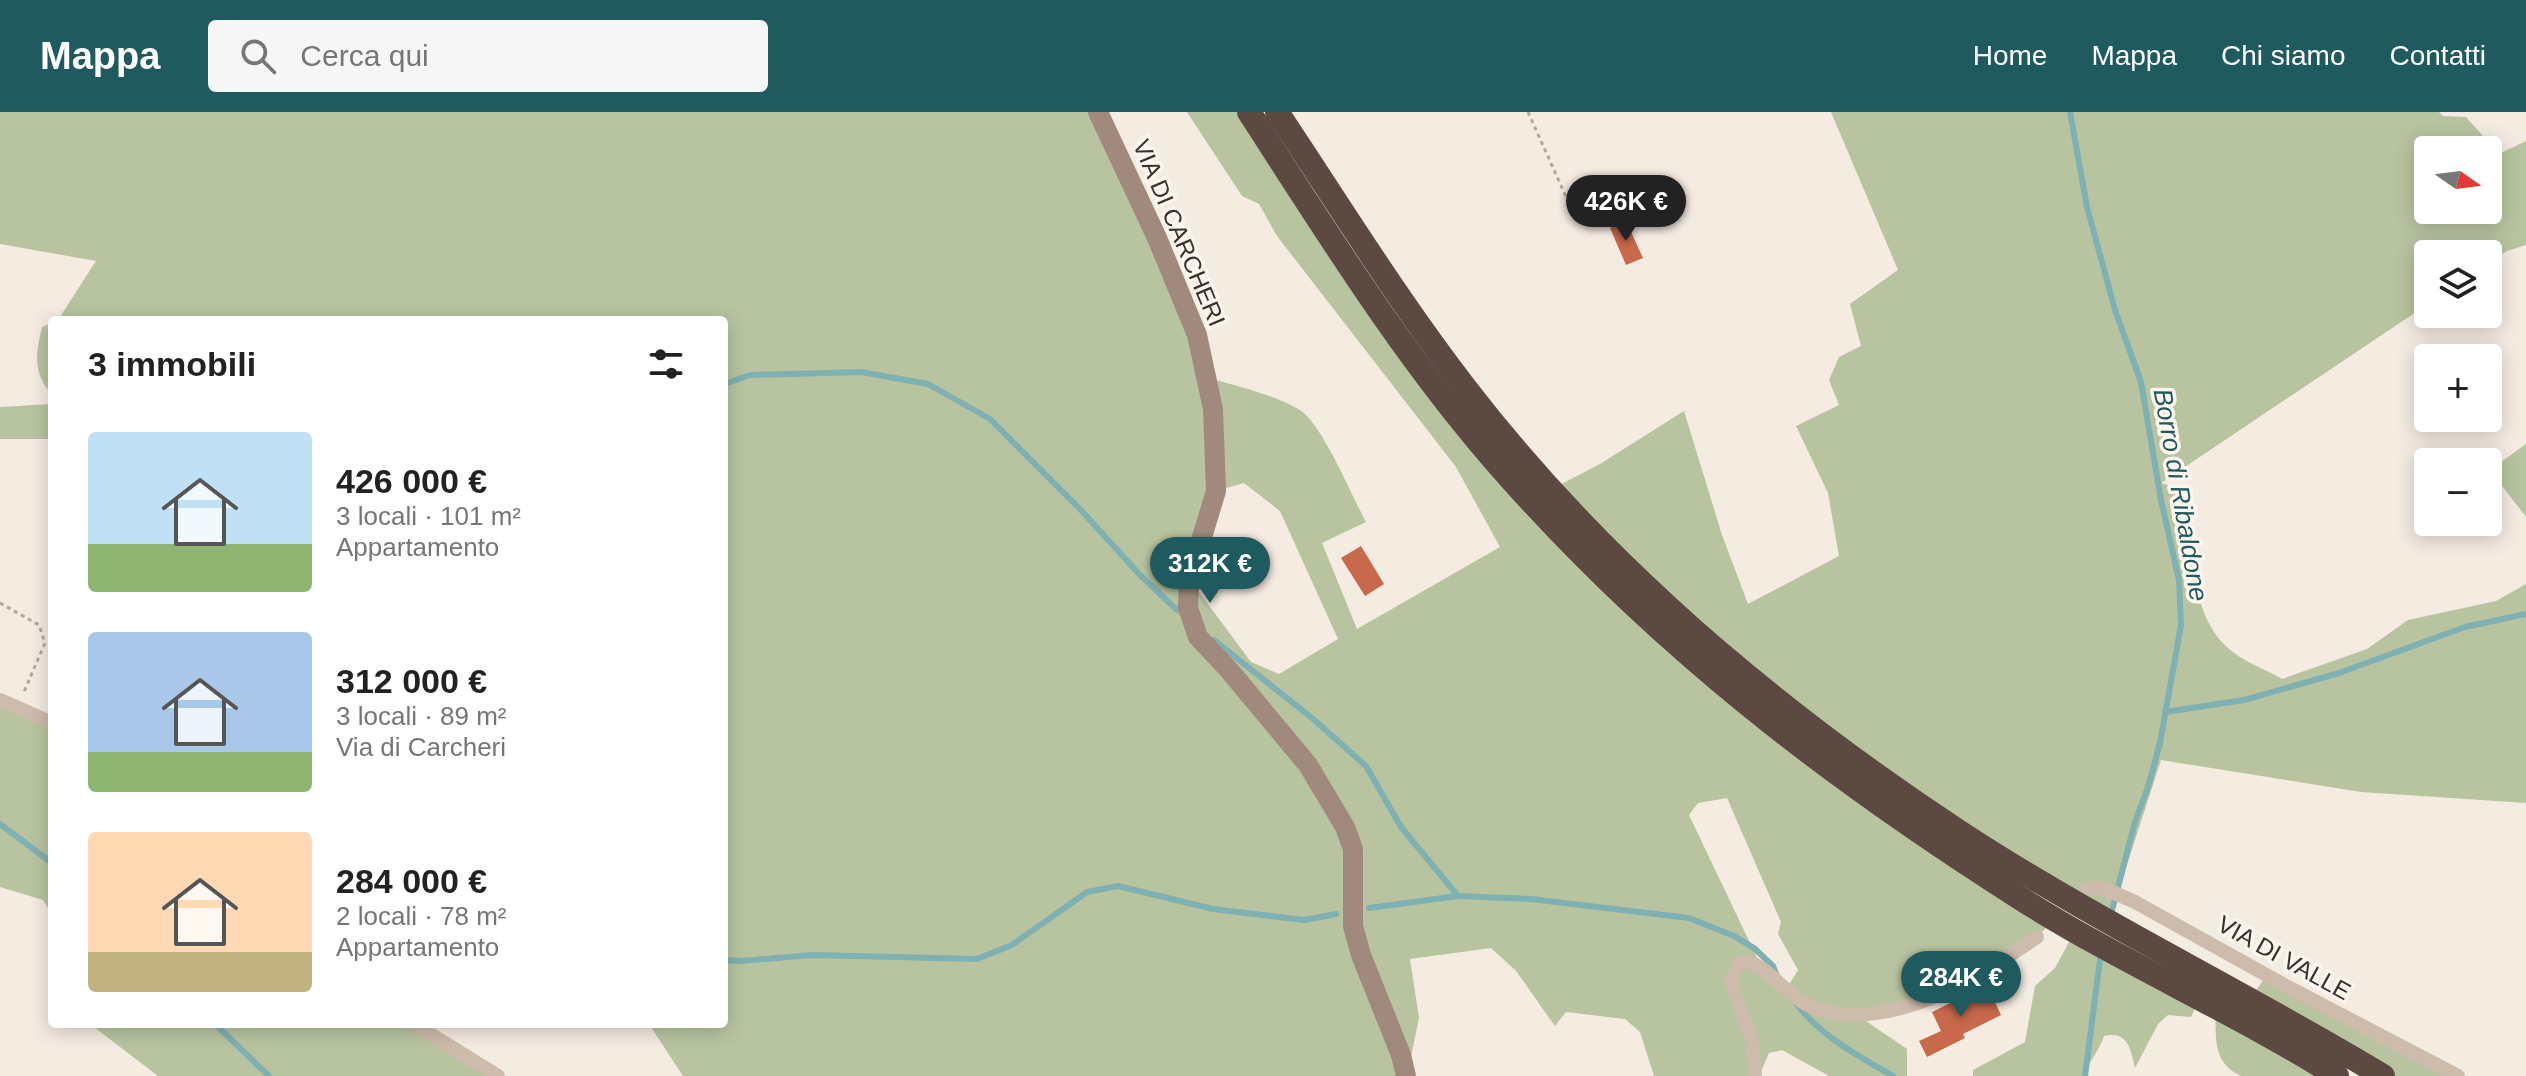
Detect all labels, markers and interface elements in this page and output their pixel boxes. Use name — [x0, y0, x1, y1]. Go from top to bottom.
search box — [208, 20, 768, 92]
icon: search — [236, 34, 280, 78]
text: Mappa — [40, 35, 160, 77]
text: Cerca qui — [300, 39, 429, 72]
text: Home — [1973, 40, 2047, 71]
text: Mappa — [2091, 40, 2177, 71]
text: Chi siamo — [2221, 40, 2346, 71]
text: Contatti — [2390, 40, 2486, 71]
street label: VIA DI CARCHERI — [1128, 135, 1231, 330]
north arrow — [2414, 136, 2502, 224]
map controls — [2414, 136, 2502, 536]
pin: 426K € — [1561, 175, 1691, 243]
text: 426K € — [1584, 186, 1668, 216]
button: layers — [2414, 240, 2502, 328]
icon: filters — [644, 342, 688, 386]
button: + — [2414, 344, 2502, 432]
text: 3 immobili — [88, 345, 256, 383]
water label: Borro di Ribaldone — [2148, 386, 2214, 604]
button: − — [2414, 448, 2502, 536]
text: 426 000 € — [336, 462, 487, 500]
icon: home — [152, 464, 248, 560]
text: 3 locali · 101 m² — [336, 501, 521, 531]
text: Appartamento — [336, 532, 499, 562]
pin: 312K € — [1145, 537, 1275, 605]
text: 312K € — [1168, 548, 1252, 578]
text: 312 000 € — [336, 662, 487, 700]
icon: home — [152, 664, 248, 760]
text: 3 locali · 89 m² — [336, 701, 507, 731]
text: Via di Carcheri — [336, 732, 506, 762]
text: 284 000 € — [336, 862, 487, 900]
icon: home — [152, 864, 248, 960]
text: 2 locali · 78 m² — [336, 901, 507, 931]
street label: VIA DI VALLE — [2213, 910, 2355, 1005]
text: Appartamento — [336, 932, 499, 962]
pin: 284K € — [1896, 951, 2026, 1019]
text: 284K € — [1919, 962, 2003, 992]

